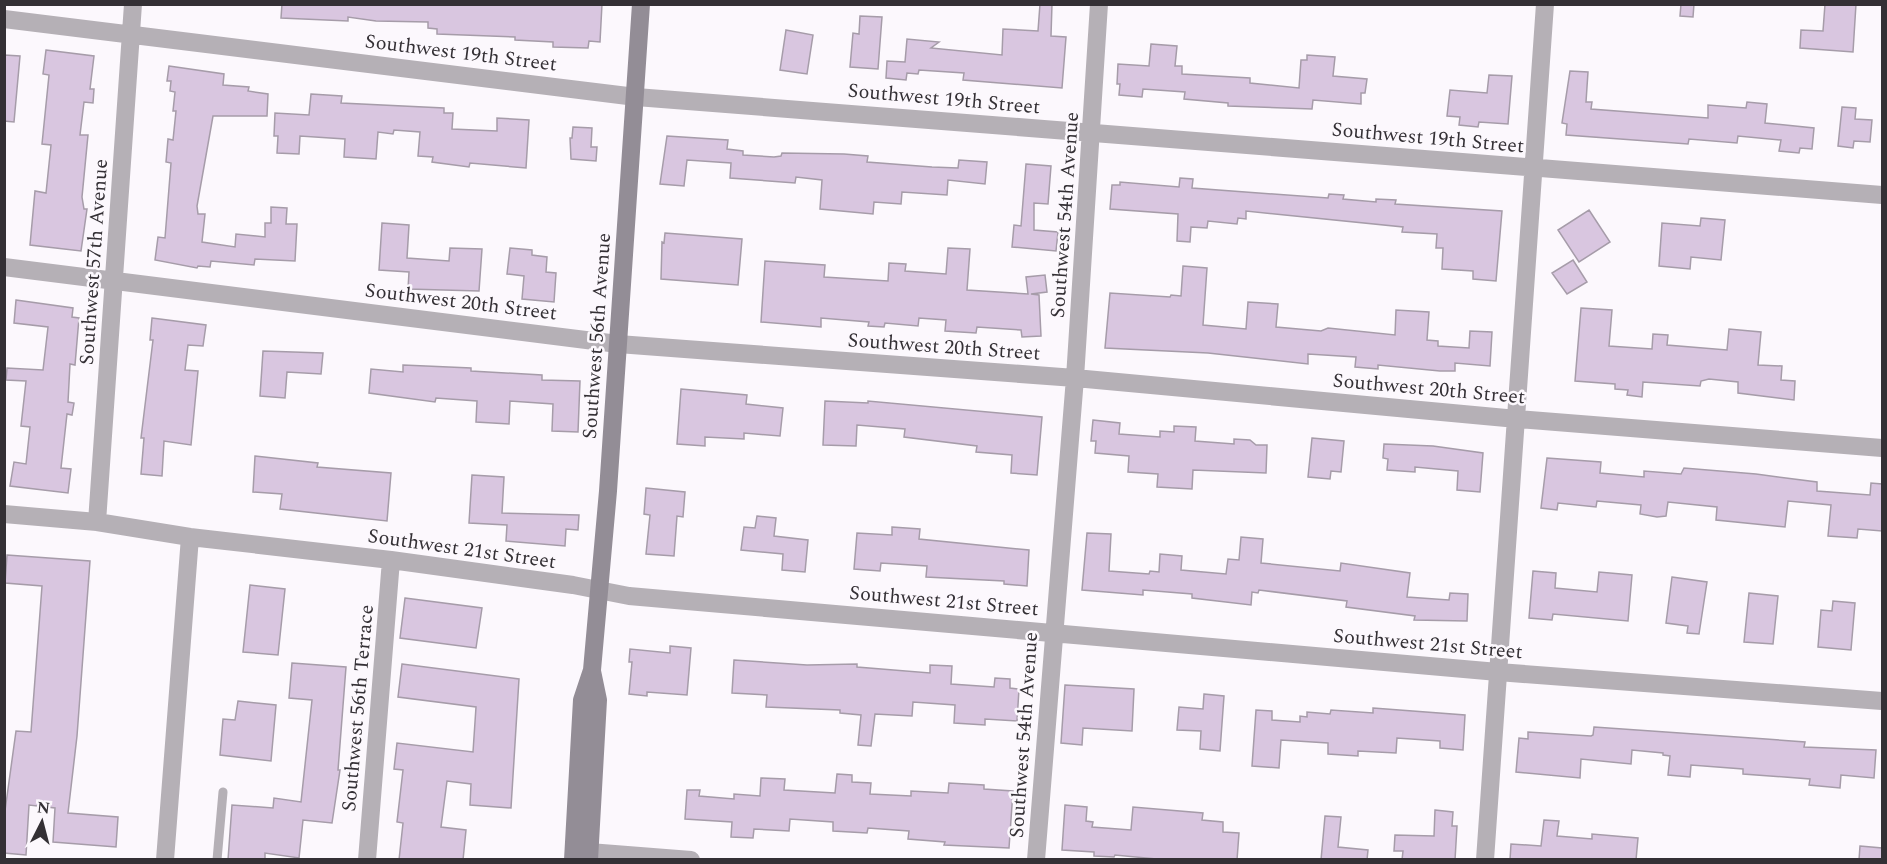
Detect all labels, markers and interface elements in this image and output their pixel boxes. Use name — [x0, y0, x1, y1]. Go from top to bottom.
street label: Southwest 19th Street — [363, 26, 559, 80]
street label: Southwest 19th Street — [846, 76, 1041, 122]
street label: Southwest 54th Avenue — [1043, 111, 1087, 319]
street label: Southwest 19th Street — [1330, 115, 1525, 161]
street label: Southwest 57th Avenue — [72, 158, 116, 366]
street label: Southwest 56th Avenue — [575, 232, 619, 440]
street label: Southwest 20th Street — [363, 275, 559, 329]
street label: Southwest 20th Street — [847, 325, 1041, 369]
street label: Southwest 20th Street — [1331, 366, 1526, 412]
street label: Southwest 21st Street — [366, 521, 558, 577]
street label: Southwest 21st Street — [848, 578, 1040, 624]
street label: Southwest 56th Terrace — [334, 603, 382, 813]
street label: Southwest 21st Street — [1332, 621, 1524, 667]
street label: Southwest 54th Avenue — [1002, 631, 1046, 839]
north arrow — [12, 792, 72, 852]
text: N — [36, 795, 51, 821]

